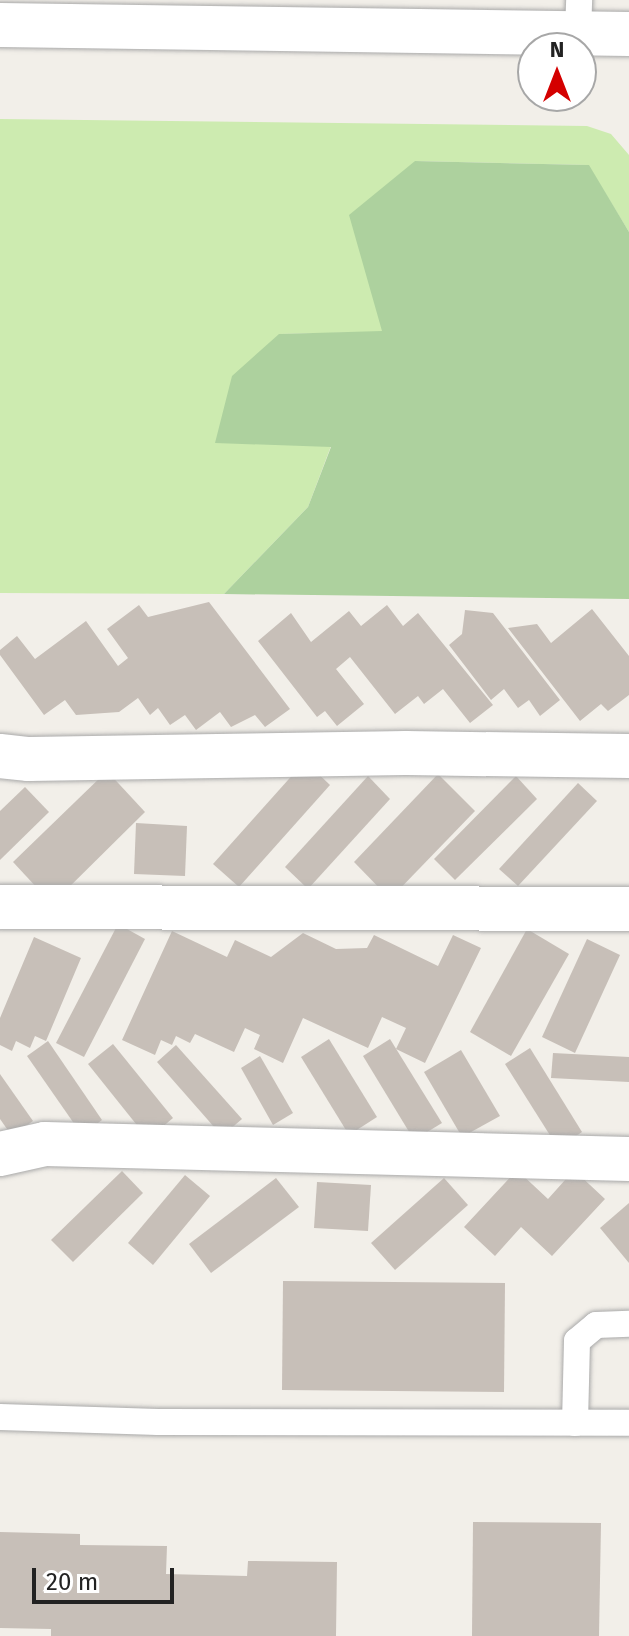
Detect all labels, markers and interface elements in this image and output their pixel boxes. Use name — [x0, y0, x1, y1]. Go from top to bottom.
north arrow — [517, 32, 597, 112]
text: N — [550, 36, 564, 63]
scale bar — [36, 1552, 178, 1602]
text: 20 m — [46, 1568, 98, 1596]

